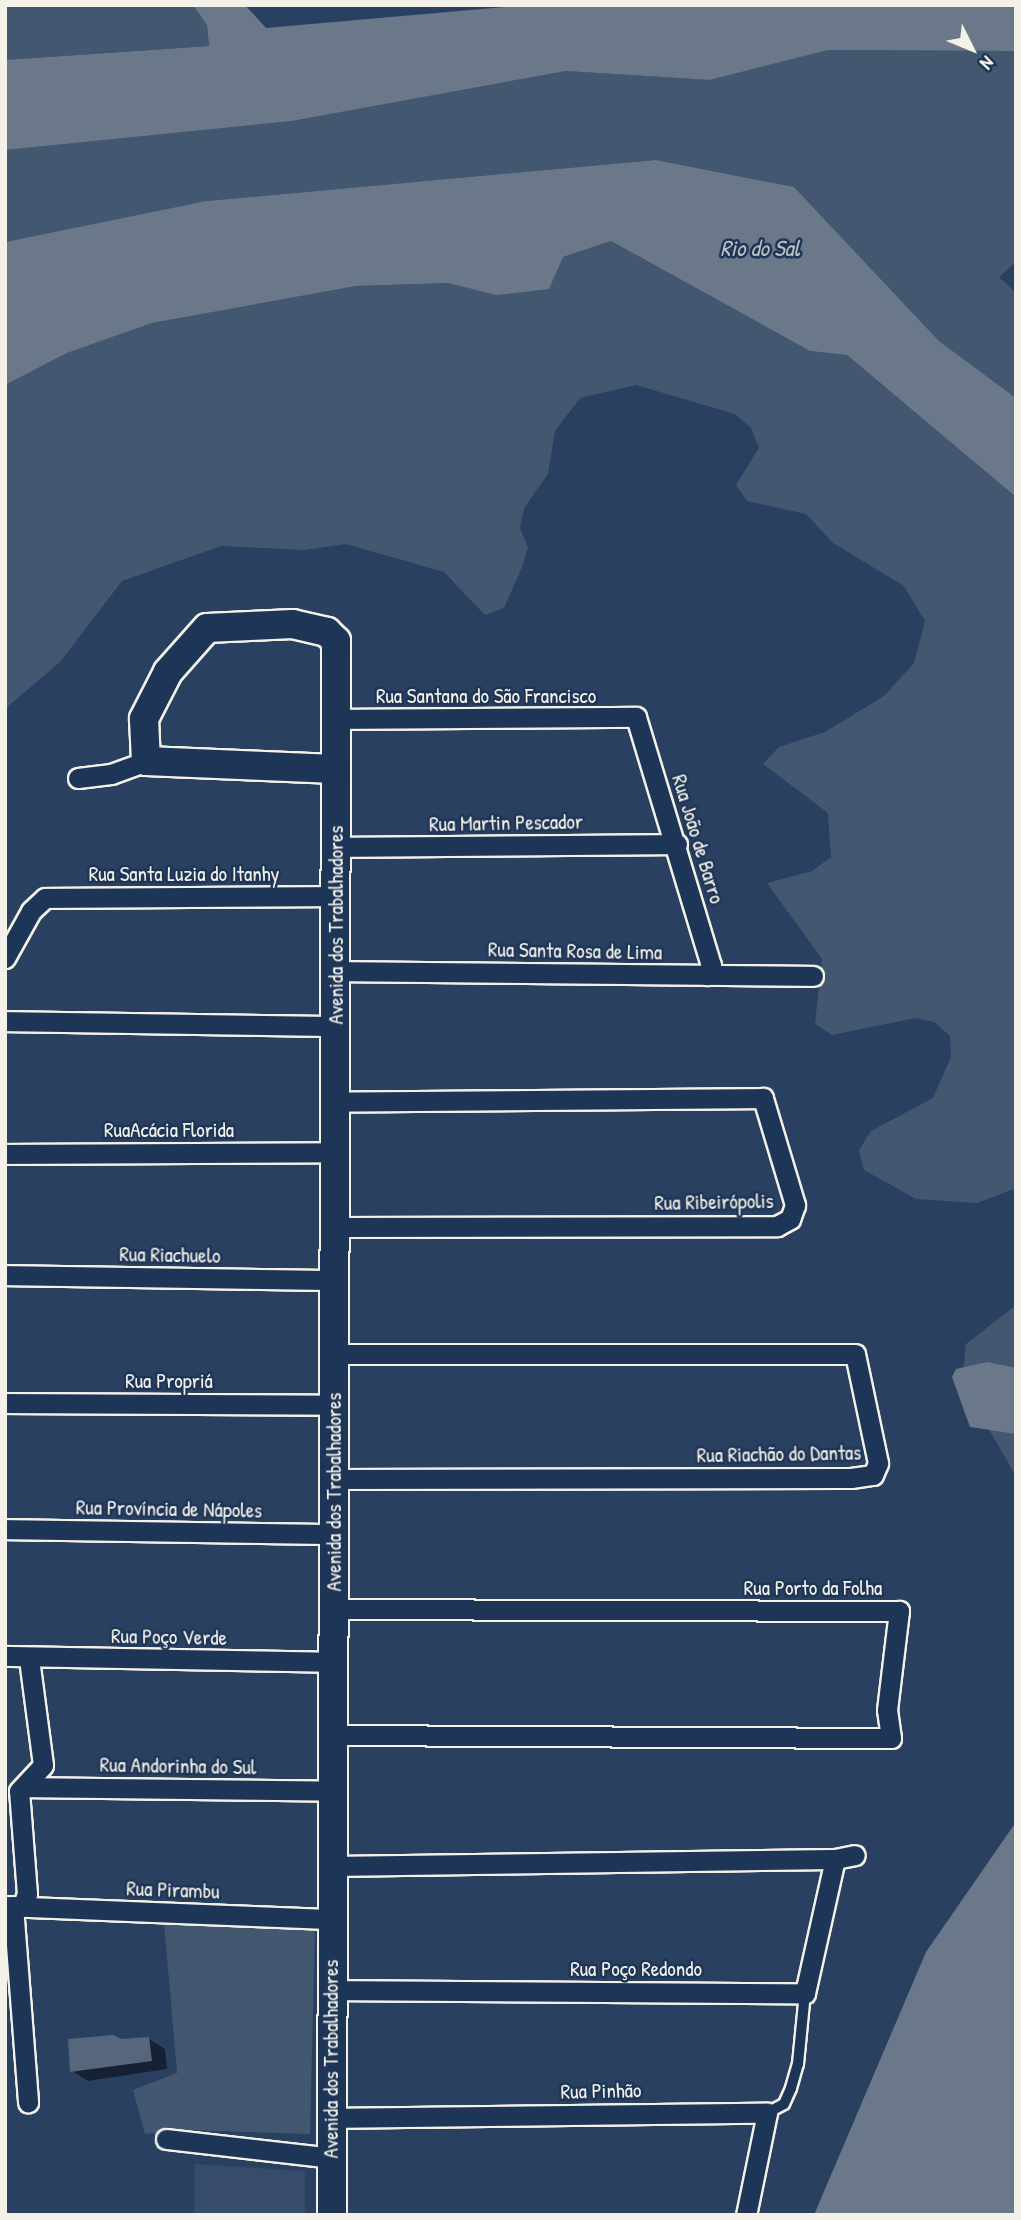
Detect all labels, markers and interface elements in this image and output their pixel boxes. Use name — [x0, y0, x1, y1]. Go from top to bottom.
north arrow — [937, 14, 1007, 84]
text: N — [974, 51, 1000, 76]
water label: Rio do Sal — [720, 234, 800, 262]
street label: Rua Santana do São Francisco — [376, 683, 596, 709]
street label: Rua João de Barro — [666, 771, 730, 907]
street label: Rua Martin Pescador — [429, 809, 583, 837]
street label: Avenida dos Trabalhadores — [323, 826, 349, 1024]
street label: Rua Santa Luzia do Itanhy — [89, 861, 279, 887]
street label: Rua Santa Rosa de Lima — [488, 937, 662, 965]
street label: RuaAcácia Florida — [104, 1117, 234, 1143]
street label: Rua Ribeirópolis — [654, 1188, 774, 1216]
street label: Rua Riachuelo — [119, 1242, 221, 1268]
street label: Rua Propriá — [125, 1368, 213, 1394]
street label: Avenida dos Trabalhadores — [321, 1393, 347, 1591]
street label: Rua Riachão do Dantas — [696, 1440, 862, 1468]
street label: Rua Província de Nápoles — [76, 1495, 262, 1523]
street label: Rua Porto da Folha — [744, 1575, 882, 1601]
street label: Rua Poço Verde — [111, 1623, 227, 1651]
street label: Rua Andorinha do Sul — [99, 1752, 257, 1780]
street label: Rua Pirambu — [126, 1876, 220, 1904]
street label: Rua Poço Redondo — [570, 1956, 702, 1982]
street label: Avenida dos Trabalhadores — [318, 1960, 344, 2158]
street label: Rua Pinhão — [560, 2078, 642, 2104]

